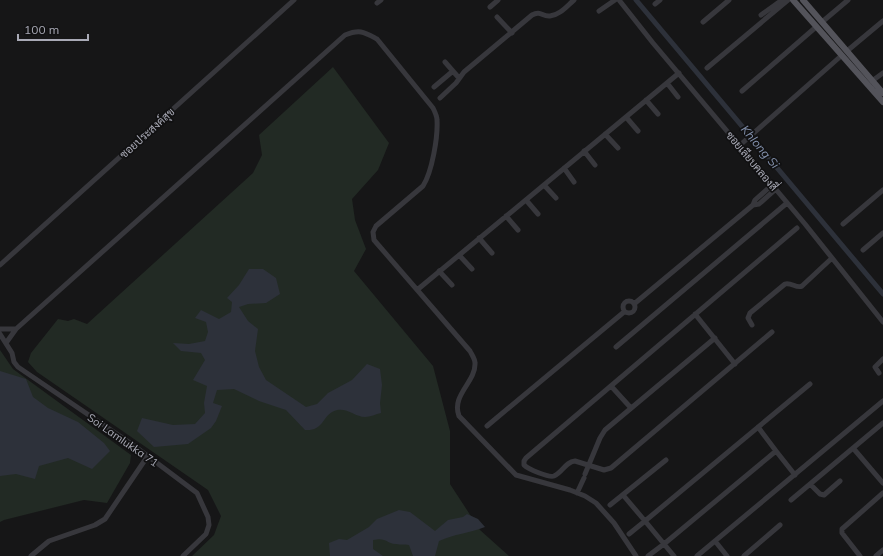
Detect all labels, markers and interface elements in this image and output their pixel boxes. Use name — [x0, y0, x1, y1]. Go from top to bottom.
scale bar — [18, 16, 88, 42]
text: 100 m — [24, 22, 59, 37]
street label: ซอยประสงค์สุข — [116, 104, 179, 163]
water label: Khlong Si — [738, 122, 783, 172]
street label: ซอยเลียบคลองสี่ — [723, 126, 784, 194]
street label: Soi Lamlukka 71 — [85, 410, 161, 470]

